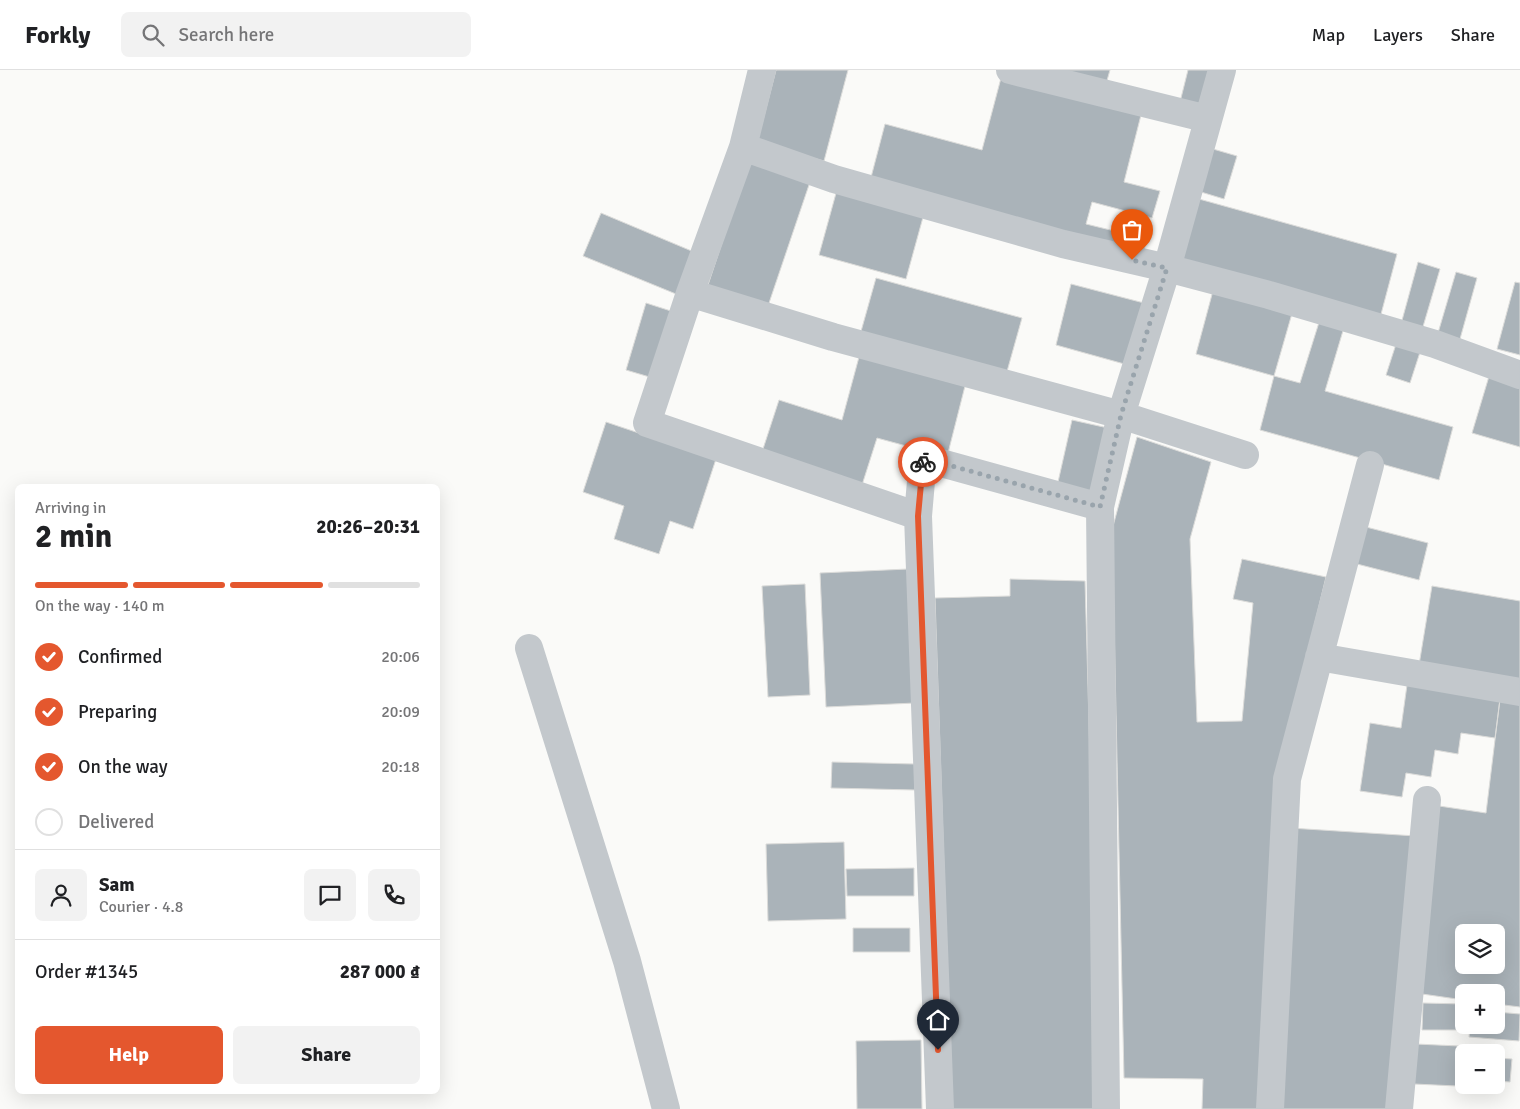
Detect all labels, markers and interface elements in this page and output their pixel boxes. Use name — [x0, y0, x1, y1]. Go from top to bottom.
search box — [121, 12, 471, 57]
text: Forkly — [25, 20, 91, 50]
icon: search — [139, 21, 167, 49]
text: Search here — [179, 23, 274, 47]
text: Map — [1312, 24, 1345, 46]
text: Layers — [1373, 24, 1423, 46]
text: Share — [1451, 24, 1495, 46]
pin — [1111, 209, 1153, 260]
icon: bag — [1118, 216, 1146, 244]
courier — [898, 437, 948, 487]
icon: bike — [909, 448, 937, 476]
text: Arriving in — [35, 498, 106, 518]
text: 20:26–20:31 — [316, 515, 420, 539]
text: 2 min — [35, 517, 112, 556]
text: On the way · 140 m — [35, 596, 165, 616]
icon: check — [35, 643, 63, 671]
text: Confirmed — [78, 645, 162, 669]
text: 20:06 — [381, 647, 420, 667]
icon: check — [35, 698, 63, 726]
text: Preparing — [78, 700, 157, 724]
text: 20:09 — [381, 702, 420, 722]
icon: check — [35, 753, 63, 781]
text: On the way — [78, 755, 168, 779]
text: 20:18 — [381, 757, 420, 777]
text: Delivered — [78, 810, 154, 834]
button: person — [35, 869, 87, 921]
button: chat — [304, 869, 356, 921]
button: phone — [368, 869, 420, 921]
text: Sam — [99, 873, 135, 897]
text: Courier · 4.8 — [99, 897, 183, 917]
map controls — [1455, 924, 1505, 1094]
button: layers — [1455, 924, 1505, 974]
text: Order #1345 — [35, 960, 138, 984]
text: 287 000 ₫ — [340, 960, 420, 984]
button: + — [1455, 984, 1505, 1034]
pin — [917, 999, 959, 1050]
icon: home — [924, 1006, 952, 1034]
button: Help — [35, 1026, 223, 1084]
button: Share — [233, 1026, 420, 1084]
button: − — [1455, 1044, 1505, 1094]

